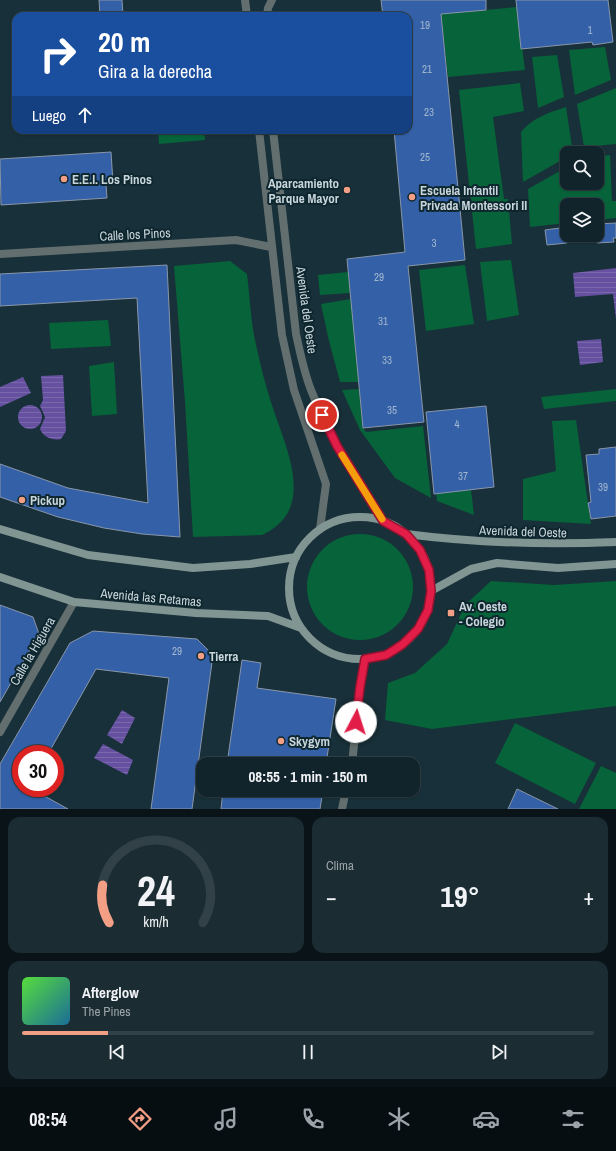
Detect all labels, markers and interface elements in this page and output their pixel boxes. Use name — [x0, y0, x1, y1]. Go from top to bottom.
house number: 19 — [420, 18, 430, 32]
text: 20 m — [98, 23, 150, 61]
house number: 1 — [587, 23, 593, 37]
icon: right — [32, 28, 84, 80]
text: Gira a la derecha — [98, 59, 212, 84]
house number: 21 — [422, 62, 432, 76]
icon: ahead — [74, 104, 96, 126]
text: Luego — [32, 105, 66, 126]
house number: 23 — [424, 105, 434, 119]
map controls — [560, 146, 604, 242]
button: search — [560, 146, 604, 190]
house number: 25 — [420, 150, 430, 164]
place label: E.E.I. Los Pinos — [72, 171, 152, 188]
marker: E.E.I. Los Pinos — [59, 174, 69, 184]
place label: Aparcamiento Parque Mayor — [268, 175, 340, 207]
place label: Escuela Infantil Privada Montessori II — [420, 182, 527, 214]
marker: Aparcamiento Parque Mayor — [342, 185, 352, 195]
marker: Escuela Infantil Privada Montessori II — [407, 192, 417, 202]
button: layers — [560, 198, 604, 242]
street label: Calle los Pinos — [99, 224, 171, 245]
house number: 3 — [431, 236, 437, 250]
street label: Avenida del Oeste — [292, 265, 321, 355]
house number: 29 — [374, 270, 384, 284]
house number: 31 — [378, 314, 388, 328]
house number: 33 — [382, 353, 392, 367]
pin — [305, 398, 339, 432]
house number: 35 — [387, 403, 397, 417]
icon: arrive — [311, 404, 333, 426]
house number: 4 — [454, 417, 460, 431]
house number: 37 — [458, 469, 468, 483]
house number: 39 — [598, 480, 608, 494]
place label: Pickup — [30, 492, 65, 509]
marker: Pickup — [17, 495, 27, 505]
street label: Avenida del Oeste — [478, 521, 567, 542]
street label: Avenida las Retamas — [99, 585, 202, 610]
place label: Av. Oeste - Colegio — [459, 598, 507, 630]
marker: Av. Oeste - Colegio — [446, 608, 456, 618]
street label: Calle la Higuera — [6, 614, 59, 689]
house number: 29 — [172, 644, 182, 658]
place label: Tierra — [209, 648, 239, 665]
marker: Tierra — [196, 651, 206, 661]
position arrow — [335, 701, 377, 743]
place label: Skygym — [289, 733, 330, 750]
marker: Skygym — [276, 736, 286, 746]
speed limit sign: 30 — [12, 745, 64, 797]
text: 08:55 · 1 min · 150 m — [249, 766, 367, 787]
text: Clima — [326, 857, 354, 874]
text: 24 — [137, 863, 175, 919]
text: 19° — [440, 876, 480, 916]
text: − — [326, 882, 337, 912]
text: + — [583, 882, 594, 912]
text: km/h — [143, 912, 169, 931]
text: Afterglow — [82, 982, 139, 1003]
text: The Pines — [82, 1003, 131, 1020]
icon: previous — [106, 1041, 128, 1063]
icon: pause — [297, 1041, 319, 1063]
icon: next — [488, 1041, 510, 1063]
icon: directions — [126, 1105, 154, 1133]
icon: music — [212, 1105, 240, 1133]
icon: phone — [299, 1105, 327, 1133]
icon: climate — [385, 1105, 413, 1133]
icon: car — [472, 1105, 500, 1133]
icon: filters — [559, 1105, 587, 1133]
text: 08:54 — [29, 1107, 67, 1132]

